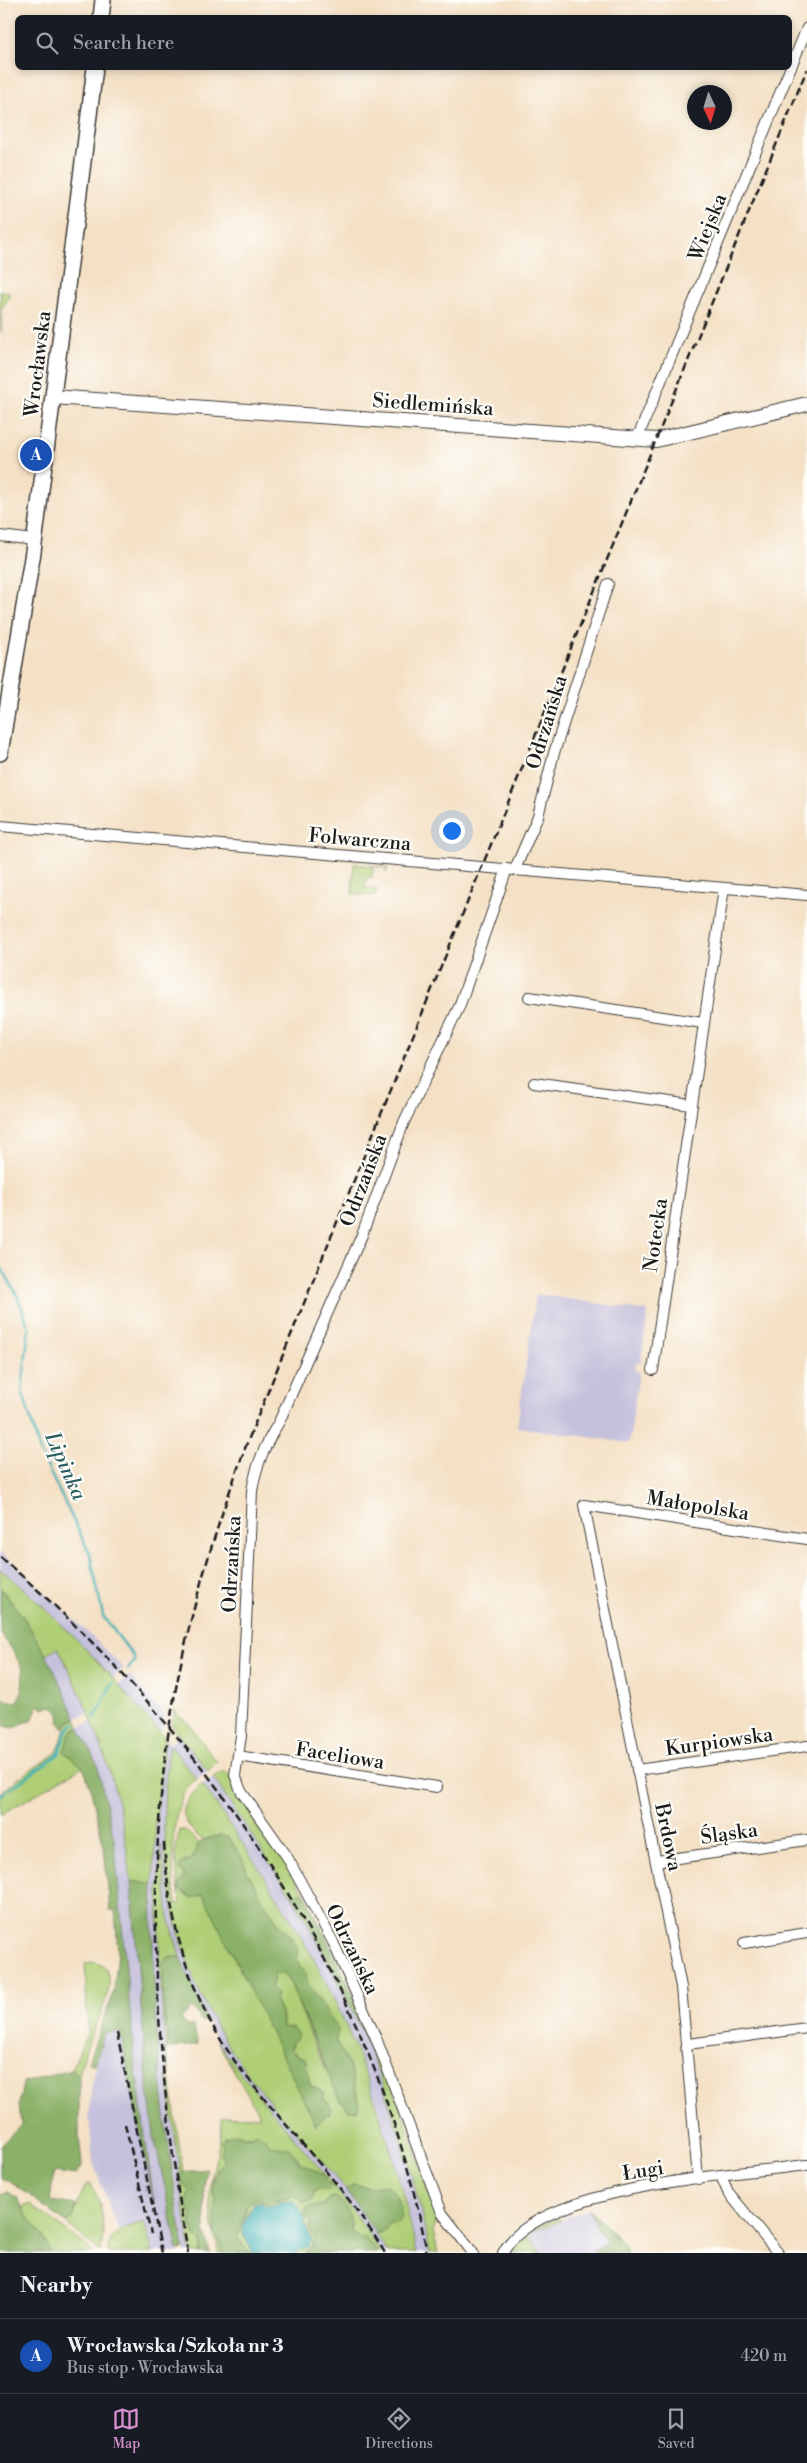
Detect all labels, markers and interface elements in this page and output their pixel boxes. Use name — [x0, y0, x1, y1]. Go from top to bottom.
search box — [15, 15, 792, 70]
icon: search — [33, 29, 61, 57]
text: Search here — [73, 31, 174, 55]
north arrow — [687, 85, 732, 130]
street label: Wiejska — [683, 189, 734, 266]
street label: Wrocławska — [19, 309, 58, 420]
street label: Siedlemińska — [371, 389, 495, 422]
pin: A — [20, 436, 52, 474]
street label: Odrzańska — [521, 671, 574, 773]
your location — [439, 818, 465, 844]
street label: Folwarczna — [307, 824, 413, 858]
street label: Odrzańska — [335, 1130, 394, 1230]
street label: Notecka — [639, 1196, 674, 1274]
water label: Lipinka — [38, 1427, 92, 1505]
street label: Małopolska — [645, 1486, 752, 1527]
street label: Odrzańska — [217, 1514, 248, 1613]
street label: Kurpiowska — [664, 1722, 776, 1762]
street label: Faceliowa — [294, 1737, 387, 1776]
street label: Brdowa — [648, 1800, 687, 1874]
street label: Śląska — [699, 1817, 760, 1851]
street label: Odrzańska — [319, 1900, 385, 2000]
street label: Ługi — [621, 2156, 666, 2187]
text: Nearby — [20, 2273, 93, 2299]
text: Wrocławska / Szkoła nr 3 — [67, 2334, 284, 2358]
text: A — [30, 2346, 42, 2366]
text: 420 m — [740, 2346, 787, 2366]
text: Bus stop · Wrocławska — [67, 2358, 223, 2378]
tab: Map — [112, 2405, 140, 2453]
tab: Directions — [365, 2405, 433, 2453]
tab: Saved — [658, 2405, 695, 2453]

